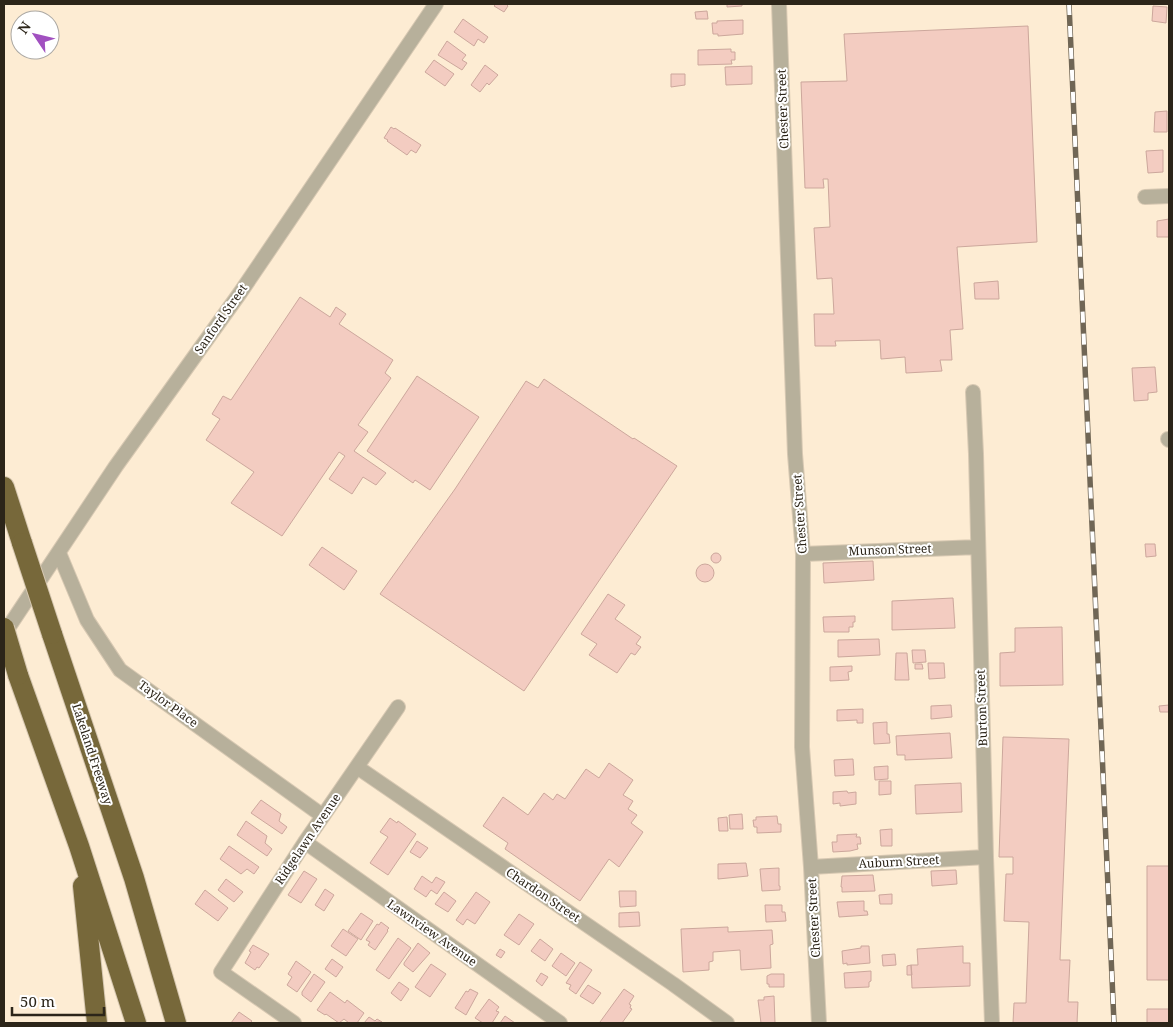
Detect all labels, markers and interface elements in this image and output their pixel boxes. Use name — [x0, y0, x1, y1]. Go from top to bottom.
north arrow — [10, 10, 60, 60]
text: N — [13, 17, 35, 37]
street label: Chester Street — [773, 69, 792, 149]
street label: Sanford Street — [190, 280, 251, 357]
street label: Chester Street — [788, 474, 811, 554]
street label: Munson Street — [848, 540, 932, 559]
street label: Burton Street — [972, 669, 991, 747]
street label: Taylor Place — [135, 676, 202, 731]
street label: Lakeland Freeway — [68, 701, 117, 807]
street label: Ridgelawn Avenue — [271, 790, 344, 888]
street label: Auburn Street — [858, 851, 940, 872]
street label: Chardon Street — [503, 863, 584, 926]
street label: Chester Street — [803, 878, 824, 958]
street label: Lawnview Avenue — [384, 895, 481, 970]
scale bar — [12, 984, 105, 1016]
text: 50 m — [20, 991, 55, 1011]

